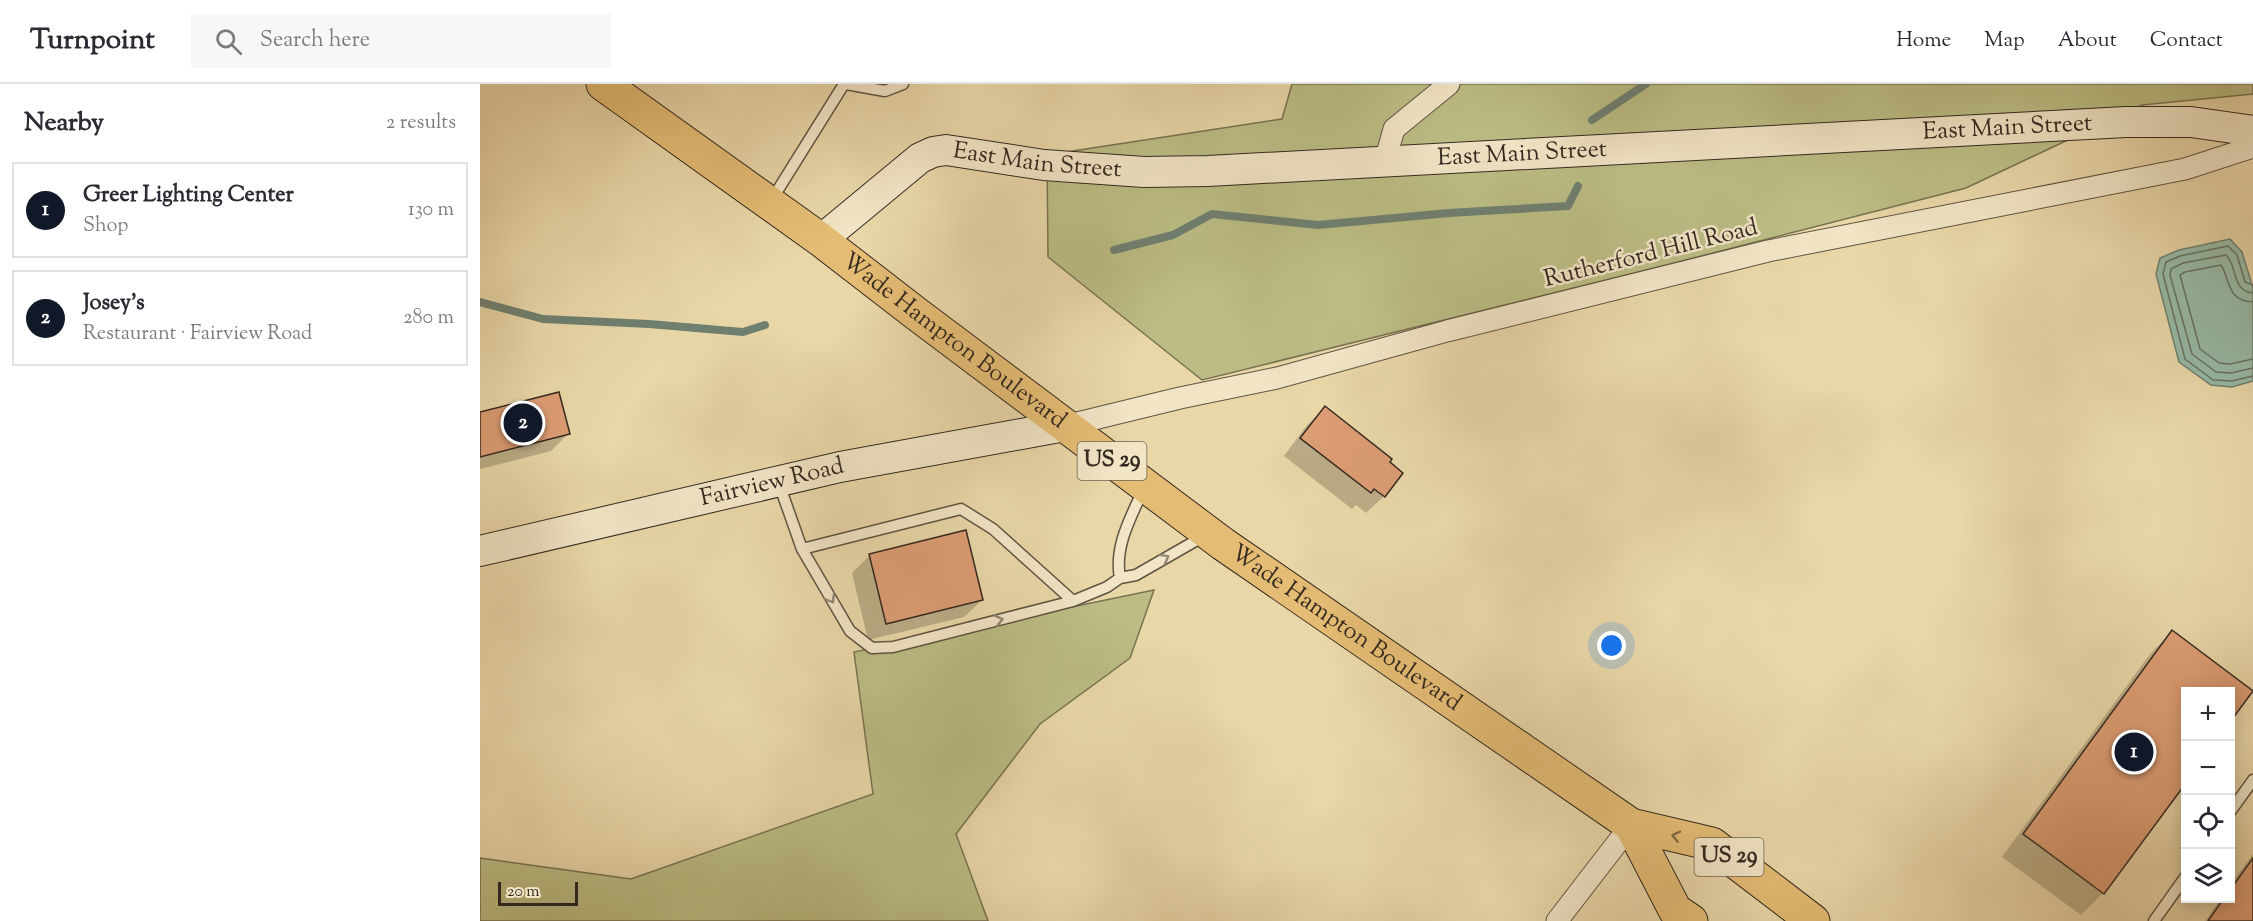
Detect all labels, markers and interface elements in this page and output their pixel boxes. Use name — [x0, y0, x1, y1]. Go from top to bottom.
search box — [191, 14, 611, 68]
text: Turnpoint — [30, 21, 155, 61]
icon: search — [212, 25, 245, 58]
text: Search here — [260, 25, 370, 57]
text: Home — [1896, 26, 1951, 56]
text: Map — [1984, 26, 2025, 56]
text: About — [2058, 26, 2117, 56]
text: Contact — [2150, 26, 2223, 56]
text: Nearby — [24, 105, 104, 142]
street label: East Main Street — [1922, 107, 2093, 150]
text: 2 results — [386, 109, 456, 138]
street label: East Main Street — [1437, 133, 1608, 176]
street label: East Main Street — [950, 134, 1123, 187]
text: Greer Lighting Center — [83, 180, 294, 212]
text: 1 — [42, 196, 49, 225]
text: 130 m — [408, 196, 454, 225]
street label: Rutherford Hill Road — [1540, 211, 1762, 297]
text: Shop — [83, 212, 128, 241]
street label: Wade Hampton Boulevard — [834, 245, 1074, 438]
text: Josey's — [83, 288, 145, 320]
text: 2 — [41, 304, 50, 333]
text: 280 m — [403, 304, 454, 333]
text: Restaurant · Fairview Road — [83, 320, 312, 349]
pin: 2 — [504, 400, 543, 446]
road number: US 29 — [1078, 442, 1146, 480]
street label: Fairview Road — [697, 449, 848, 516]
street label: Wade Hampton Boulevard — [1223, 537, 1469, 721]
one-way arrow — [1159, 554, 1169, 565]
one-way arrow — [824, 593, 836, 603]
one-way arrow — [994, 614, 1004, 627]
your location — [1597, 631, 1626, 660]
map controls — [2181, 687, 2235, 903]
button: + — [2181, 687, 2235, 741]
pin: 1 — [2114, 730, 2154, 774]
button: − — [2181, 741, 2235, 795]
button: locate — [2181, 795, 2235, 849]
one-way arrow — [1672, 830, 1682, 843]
road number: US 29 — [1694, 838, 1764, 876]
button: layers — [2181, 849, 2235, 903]
scale bar — [498, 879, 578, 906]
text: 20 m — [507, 881, 540, 904]

